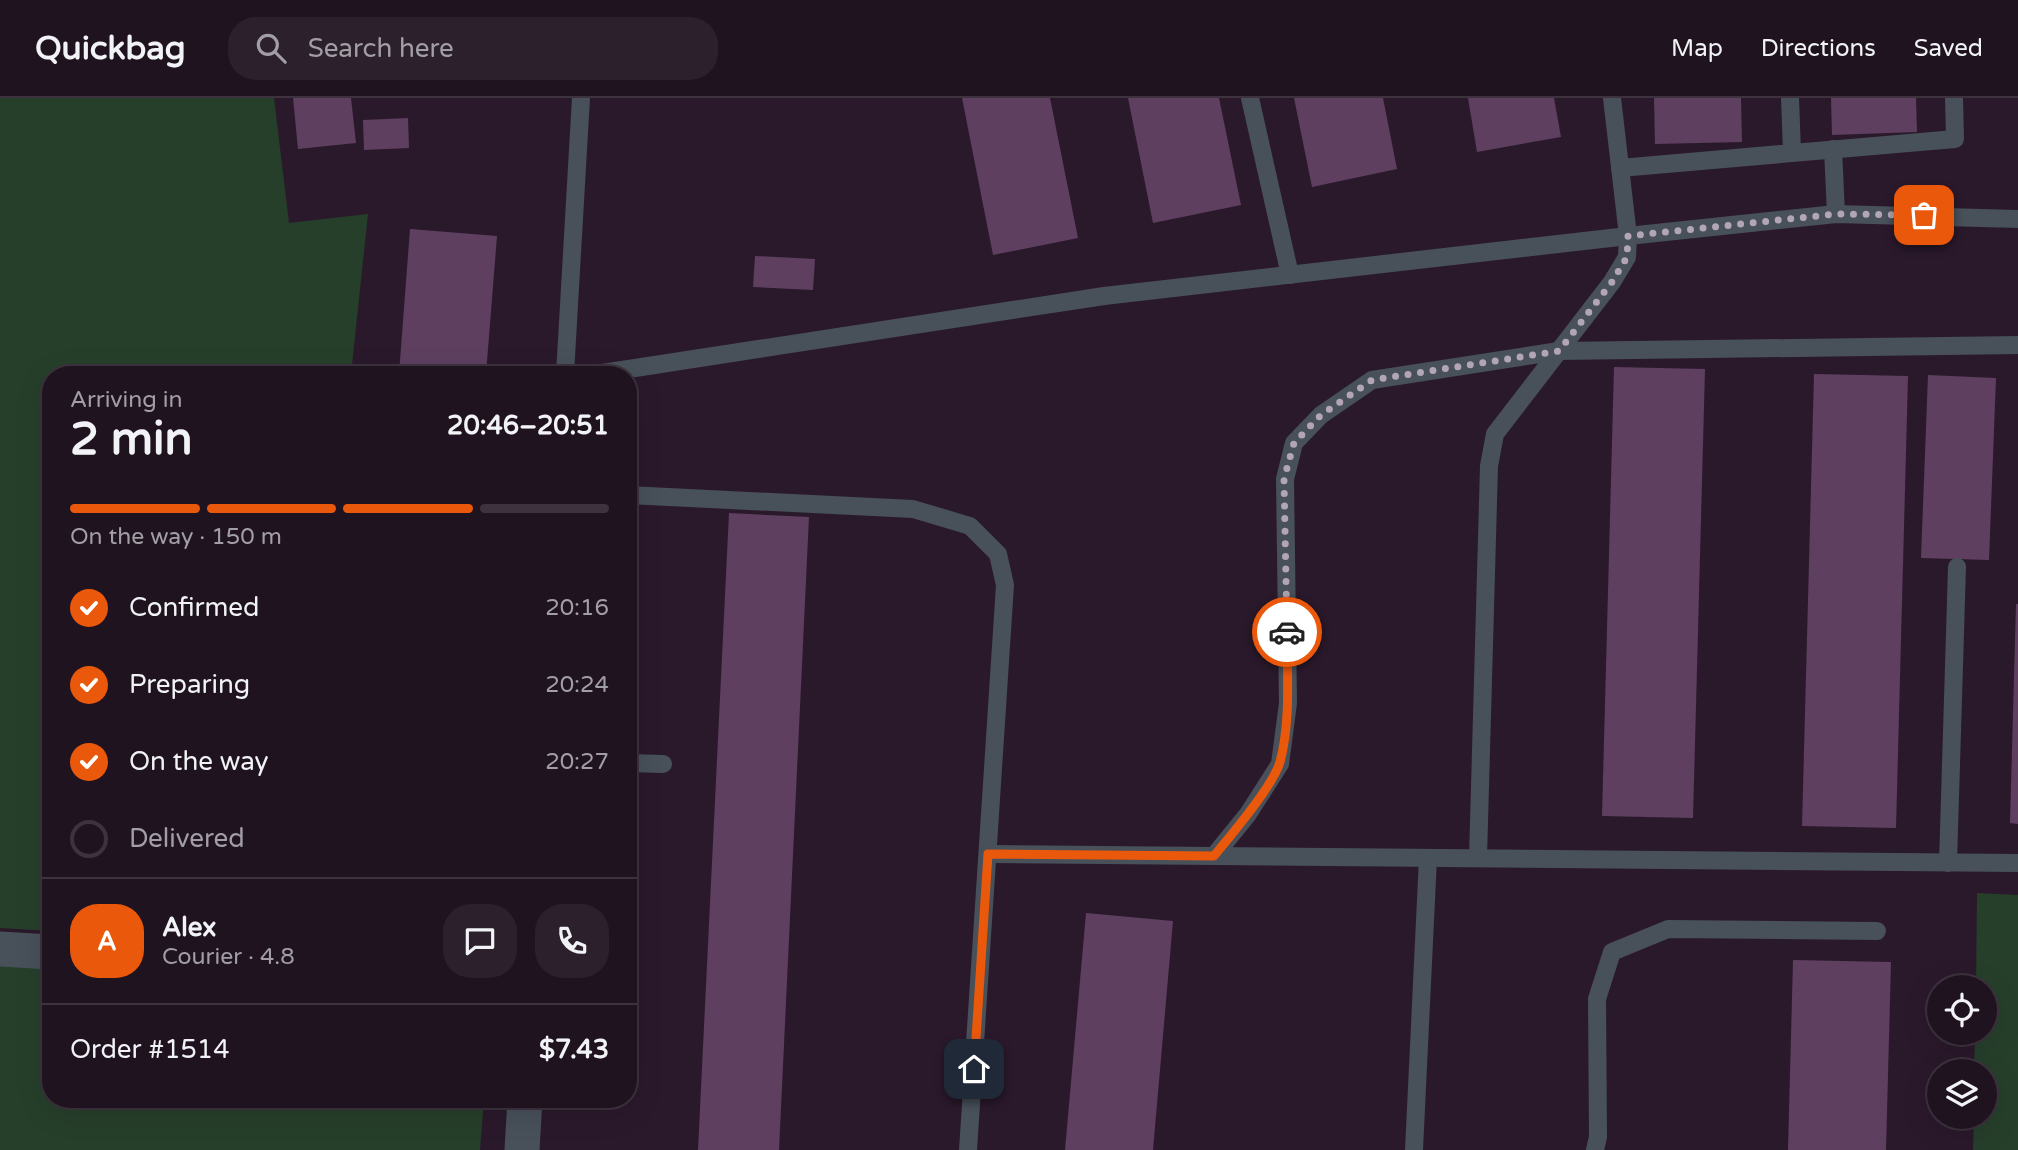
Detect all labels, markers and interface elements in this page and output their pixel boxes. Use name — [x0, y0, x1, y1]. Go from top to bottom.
search box — [228, 17, 718, 80]
text: Quickbag — [35, 29, 186, 68]
icon: search — [252, 29, 290, 67]
text: Search here — [308, 33, 454, 64]
text: Map — [1671, 34, 1723, 63]
text: Directions — [1761, 34, 1876, 63]
text: Saved — [1914, 34, 1983, 63]
pin — [1894, 185, 1954, 245]
icon: bag — [1905, 196, 1943, 234]
text: Arriving in — [70, 386, 183, 414]
text: 20:46–20:51 — [447, 410, 609, 441]
text: 2 min — [70, 412, 193, 467]
text: On the way · 150 m — [70, 523, 282, 551]
icon: check — [70, 589, 108, 627]
text: Confirmed — [129, 592, 259, 623]
text: 20:16 — [545, 594, 609, 622]
courier — [1252, 597, 1322, 667]
icon: car — [1268, 613, 1306, 651]
icon: check — [70, 666, 108, 704]
text: Preparing — [129, 669, 250, 700]
text: 20:24 — [545, 671, 609, 699]
icon: check — [70, 743, 108, 781]
text: On the way — [129, 746, 269, 777]
text: 20:27 — [545, 748, 609, 776]
text: Delivered — [129, 823, 245, 854]
button: chat — [443, 904, 517, 978]
button: phone — [535, 904, 609, 978]
text: Alex — [162, 912, 216, 943]
text: A — [97, 926, 117, 957]
text: Courier · 4.8 — [162, 943, 295, 971]
map controls — [1927, 975, 1997, 1129]
button: locate — [1927, 975, 1997, 1045]
text: Order #1514 — [70, 1034, 230, 1065]
text: $7.43 — [539, 1034, 609, 1065]
pin — [944, 1039, 1004, 1099]
icon: home — [955, 1050, 993, 1088]
button: layers — [1927, 1059, 1997, 1129]

